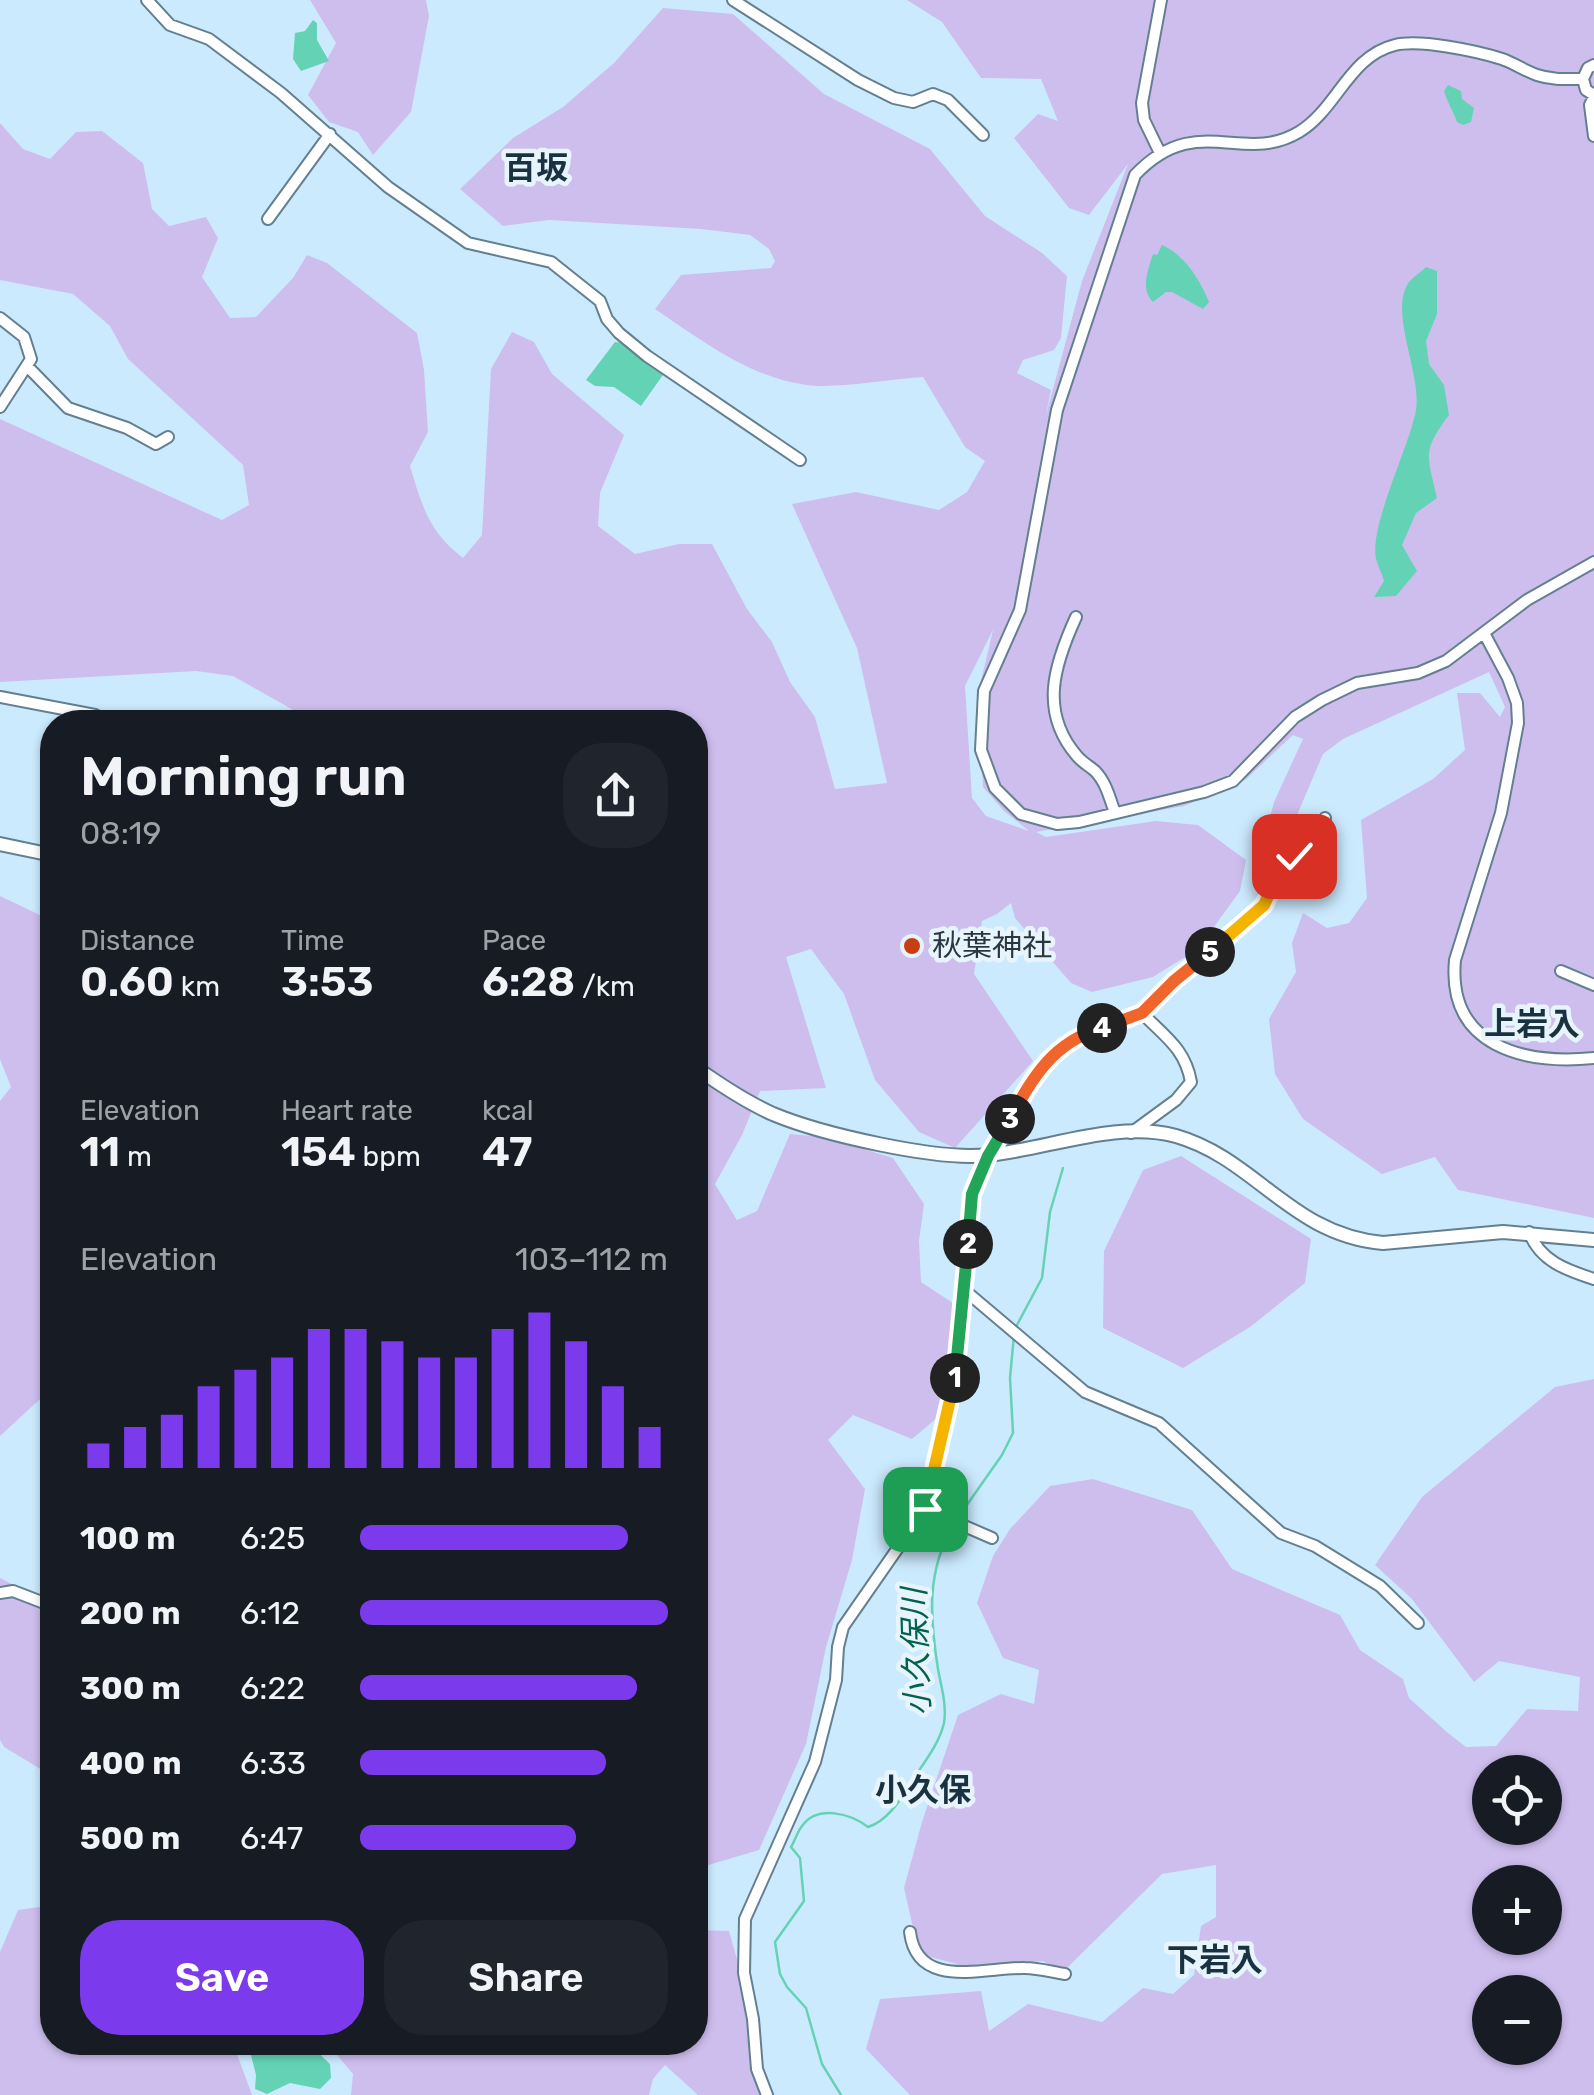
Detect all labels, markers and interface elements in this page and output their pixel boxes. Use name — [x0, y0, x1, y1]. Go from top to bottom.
district label: 百坂 — [504, 149, 568, 187]
button: share — [563, 743, 668, 848]
text: Morning run — [80, 744, 407, 809]
text: 08:19 — [80, 814, 162, 852]
pin — [1252, 814, 1337, 899]
icon: check — [1267, 829, 1322, 884]
text: Distance — [80, 924, 195, 957]
text: Time — [281, 924, 344, 957]
text: Pace — [482, 924, 546, 957]
pin: 5 — [1185, 927, 1235, 977]
place label: 秋葉神社 — [932, 928, 1052, 964]
marker: 秋葉神社 — [901, 935, 923, 957]
text: 5 — [1201, 935, 1219, 968]
text: 0.60 — [80, 957, 174, 1007]
text: 3:53 — [281, 957, 374, 1007]
text: 6:28 — [482, 957, 575, 1007]
text: km — [174, 970, 220, 1003]
text: /km — [575, 970, 635, 1003]
pin: 4 — [1077, 1003, 1127, 1053]
district label: 上岩入 — [1484, 1005, 1580, 1043]
text: 4 — [1092, 1011, 1112, 1044]
text: Elevation — [80, 1094, 200, 1127]
text: Heart rate — [281, 1094, 413, 1127]
text: kcal — [482, 1094, 533, 1127]
pin: 3 — [985, 1094, 1035, 1144]
text: 3 — [1001, 1102, 1019, 1135]
text: 11 — [80, 1127, 120, 1177]
text: 154 — [281, 1127, 356, 1177]
text: 47 — [482, 1127, 533, 1177]
text: m — [120, 1140, 152, 1173]
text: bpm — [356, 1140, 421, 1173]
pin: 2 — [943, 1219, 993, 1269]
text: 2 — [959, 1227, 977, 1260]
text: Elevation — [80, 1240, 217, 1278]
text: 103–112 m — [515, 1240, 668, 1278]
pin: 1 — [930, 1353, 980, 1403]
text: 1 — [948, 1361, 962, 1394]
pin — [883, 1467, 968, 1552]
icon: arrive — [898, 1482, 953, 1537]
text: 100 m — [80, 1519, 176, 1557]
text: 6:25 — [240, 1519, 305, 1557]
water label: 小久保川 — [895, 1584, 937, 1717]
text: 200 m — [80, 1594, 180, 1632]
text: 6:12 — [240, 1594, 300, 1632]
text: 300 m — [80, 1669, 181, 1707]
text: 6:22 — [240, 1669, 305, 1707]
text: 400 m — [80, 1744, 182, 1782]
text: 6:33 — [240, 1744, 306, 1782]
map controls — [1472, 1755, 1562, 2065]
button: locate — [1472, 1755, 1562, 1845]
district label: 小久保 — [875, 1771, 971, 1809]
text: 500 m — [80, 1819, 180, 1857]
text: 6:47 — [240, 1819, 303, 1857]
button: + — [1472, 1865, 1562, 1955]
button: Save — [80, 1920, 364, 2035]
button: Share — [384, 1920, 668, 2035]
district label: 下岩入 — [1167, 1941, 1263, 1979]
button: − — [1472, 1975, 1562, 2065]

